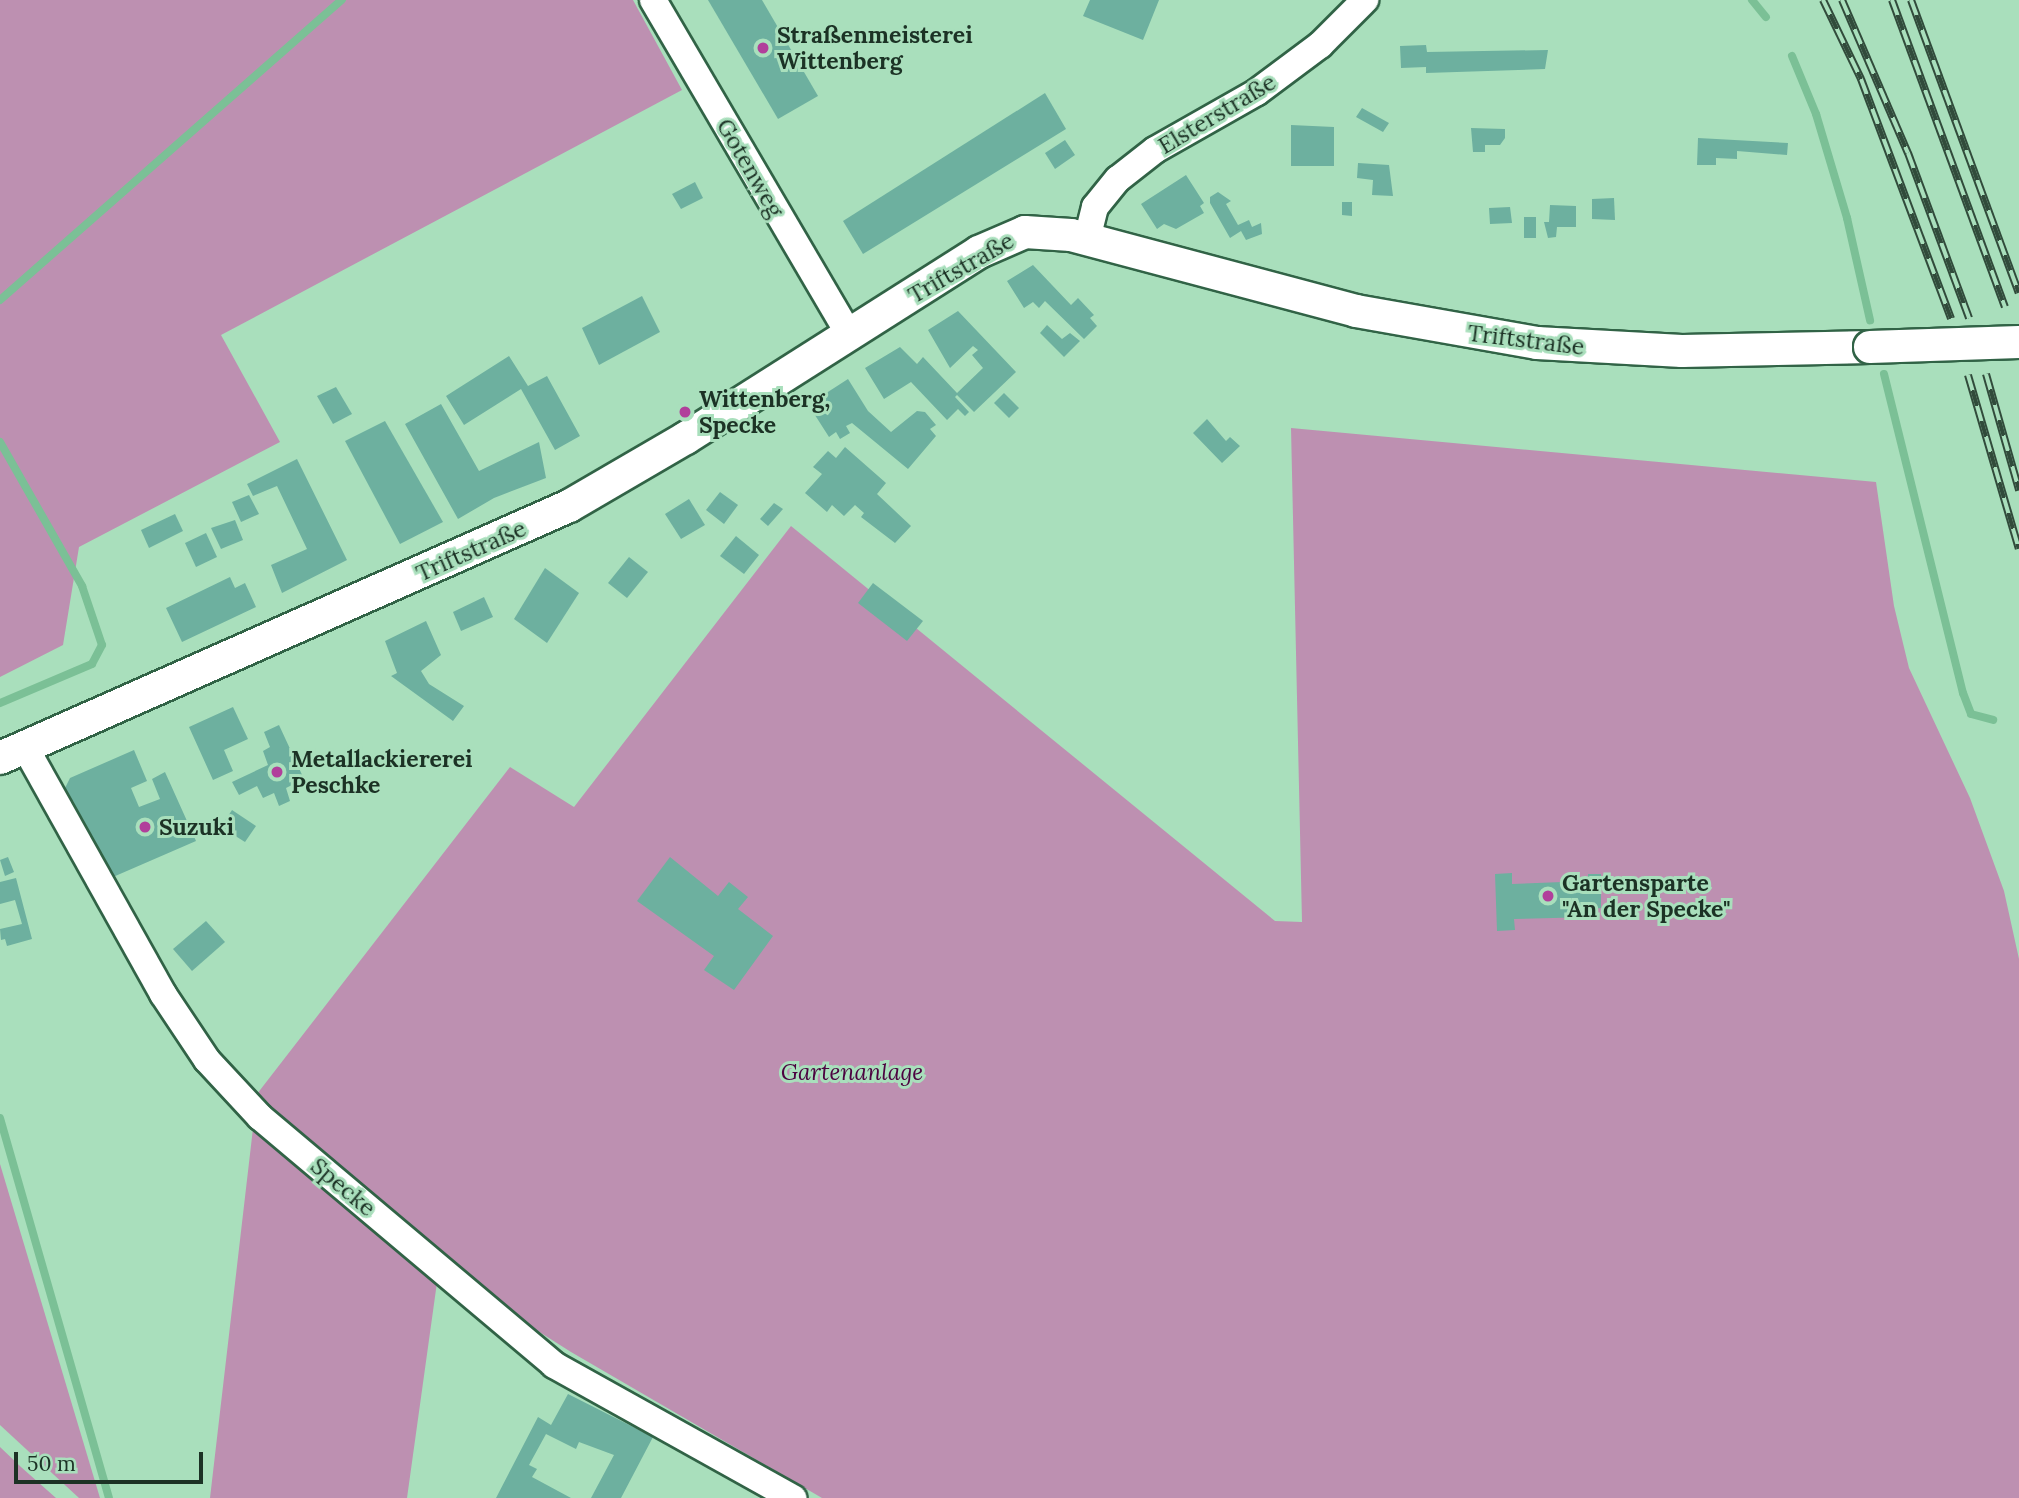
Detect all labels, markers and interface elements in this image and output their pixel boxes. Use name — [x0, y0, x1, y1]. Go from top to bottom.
place label: Straßenmeisterei Wittenberg — [777, 21, 973, 75]
marker: Straßenmeisterei Wittenberg — [755, 40, 771, 56]
street label: Elsterstraße — [1153, 68, 1281, 160]
street label: Gotenweg — [711, 114, 789, 222]
street label: Triftstraße — [903, 227, 1019, 309]
street label: Triftstraße — [1466, 319, 1586, 361]
place label: Wittenberg, Specke — [699, 385, 830, 439]
marker: Wittenberg, Specke — [677, 404, 693, 420]
street label: Triftstraße — [412, 515, 530, 587]
place label: Metallackiererei Peschke — [291, 745, 473, 799]
marker: Metallackiererei Peschke — [269, 764, 285, 780]
place label: Suzuki — [159, 813, 234, 841]
marker: Suzuki — [137, 819, 153, 835]
place label: Gartensparte "An der Specke" — [1562, 869, 1730, 923]
marker: Gartensparte "An der Specke" — [1540, 888, 1556, 904]
park label: Gartenanlage — [781, 1058, 923, 1086]
street label: Specke — [305, 1152, 381, 1222]
scale bar — [18, 1438, 206, 1482]
text: 50 m — [27, 1450, 76, 1477]

